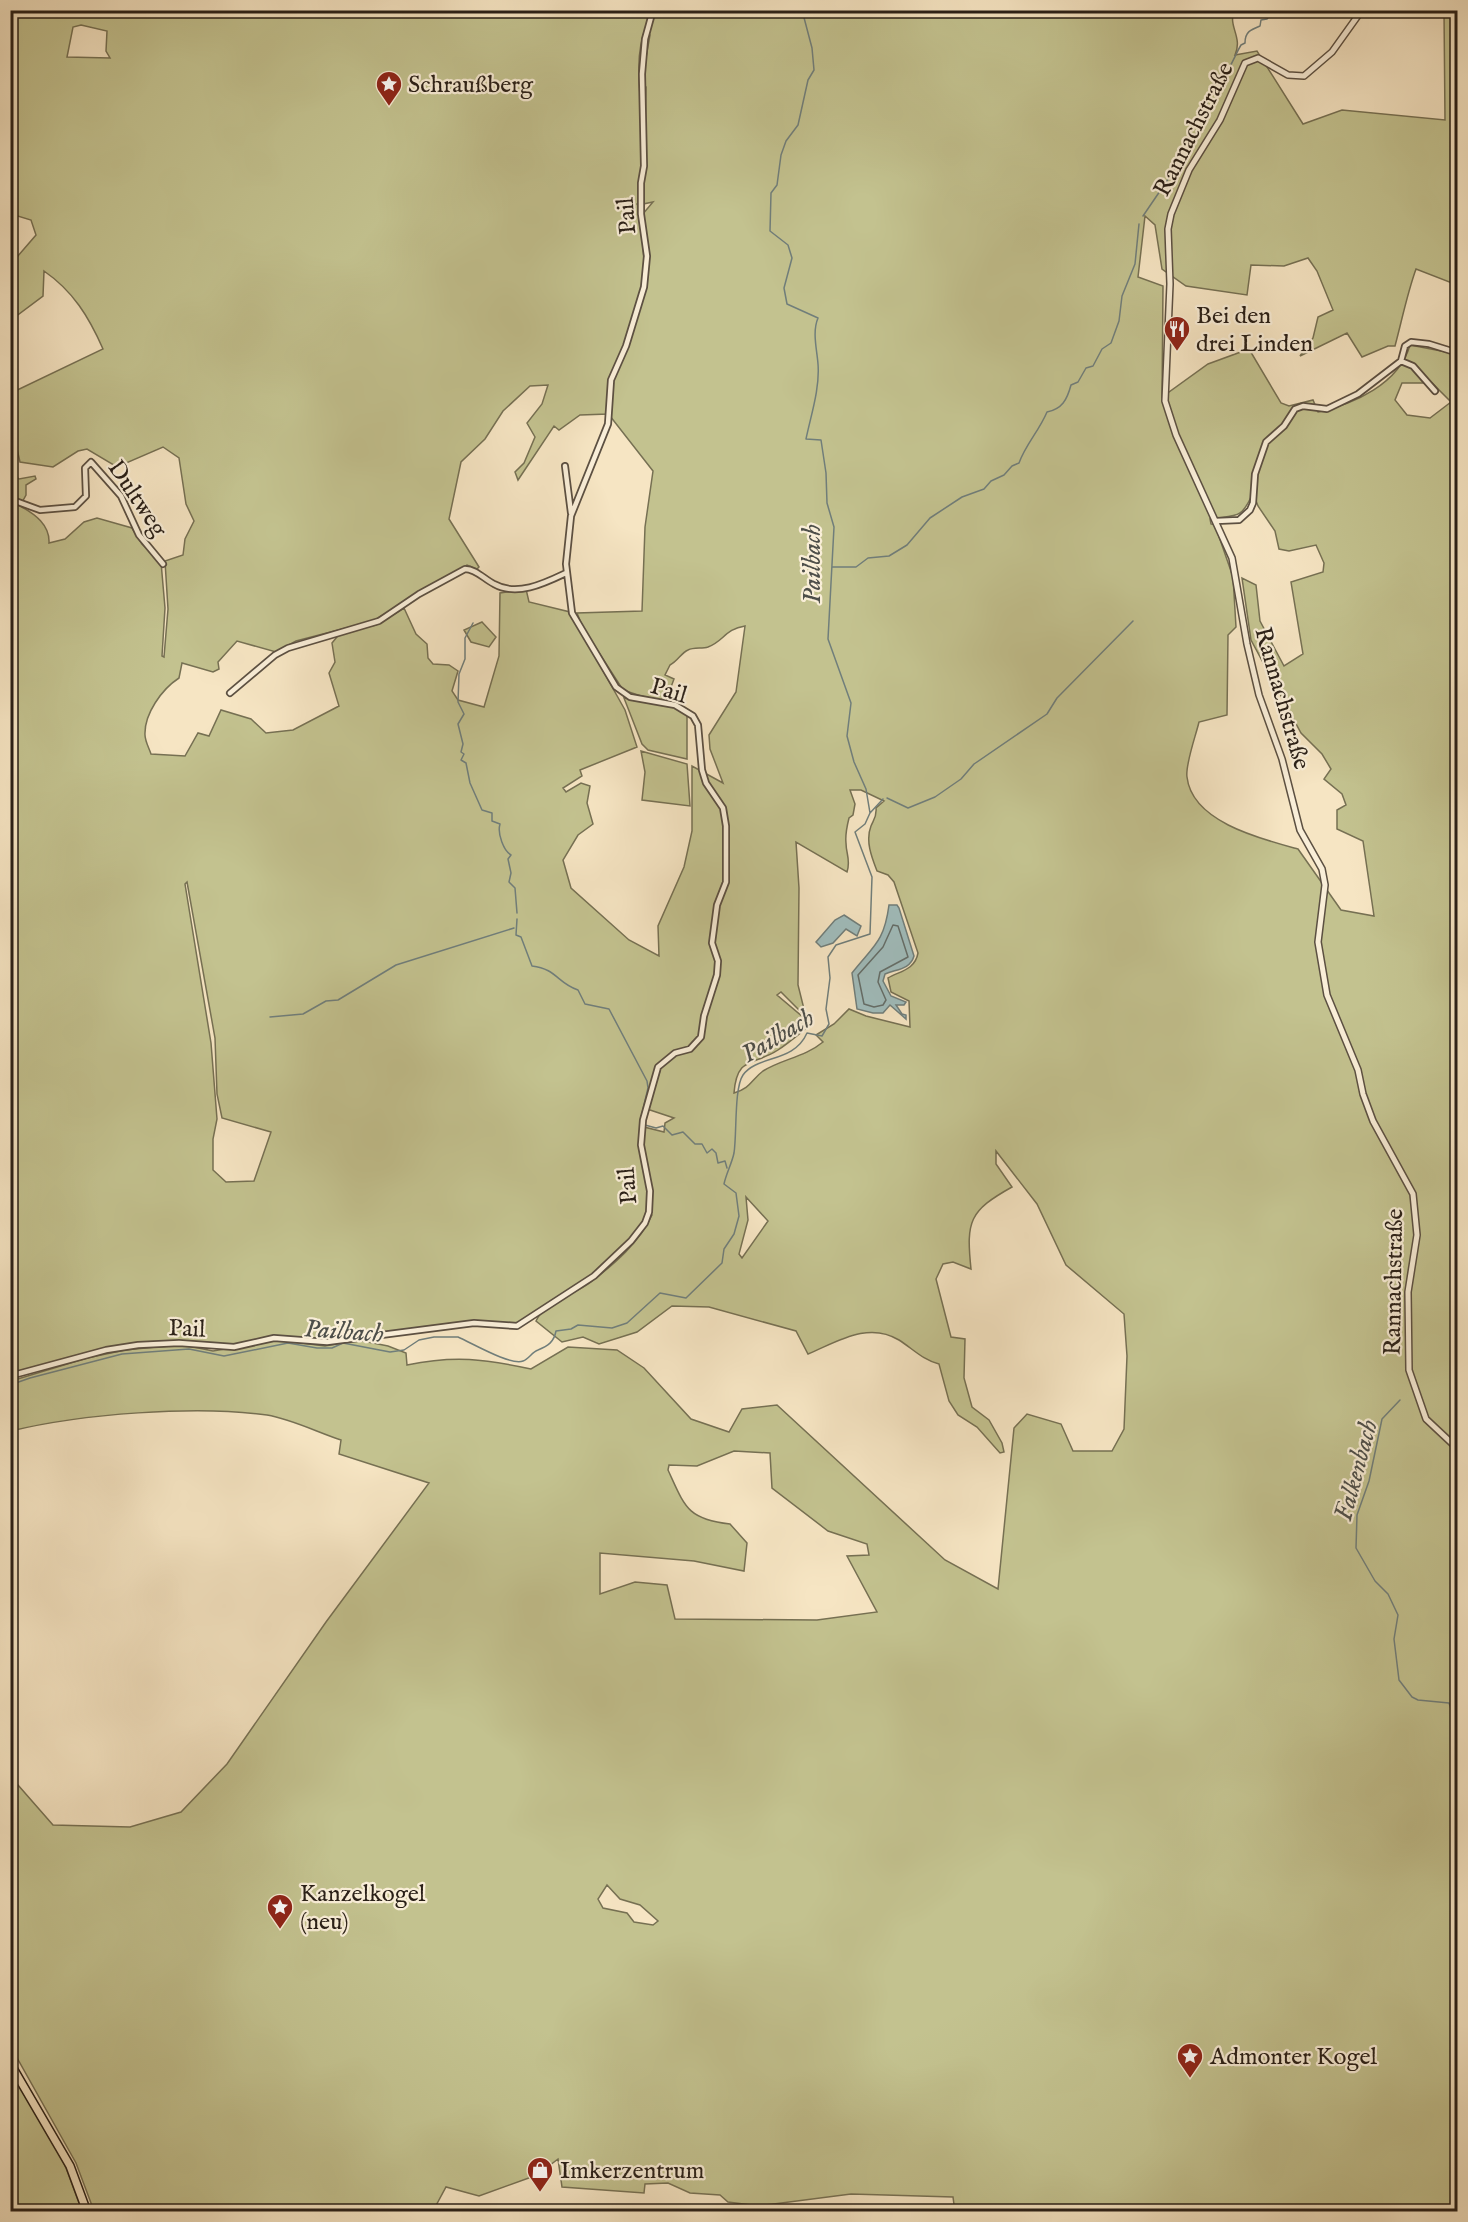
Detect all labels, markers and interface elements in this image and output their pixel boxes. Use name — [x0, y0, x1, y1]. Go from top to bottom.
street label: Rannachstraße — [1147, 57, 1241, 202]
place icon: Schraußberg — [374, 69, 404, 107]
place label: Schraußberg — [408, 70, 534, 101]
street label: Pail — [610, 196, 645, 236]
place label: Bei den drei Linden — [1196, 301, 1313, 360]
restaurant icon: Bei den drei Linden — [1162, 314, 1192, 352]
street label: Dultweg — [100, 454, 174, 544]
water label: Pailbach — [796, 524, 829, 604]
street label: Rannachstraße — [1246, 624, 1317, 773]
street label: Pail — [646, 671, 691, 712]
water label: Pailbach — [735, 1002, 820, 1071]
street label: Pail — [611, 1166, 646, 1206]
street label: Rannachstraße — [1378, 1208, 1411, 1356]
water label: Pailbach — [303, 1312, 385, 1351]
street label: Pail — [168, 1313, 206, 1346]
water label: Falkenbach — [1327, 1416, 1386, 1525]
place label: Kanzelkogel (neu) — [300, 1879, 426, 1938]
place icon: Kanzelkogel (neu) — [265, 1892, 295, 1930]
place icon: Admonter Kogel — [1175, 2041, 1205, 2079]
place label: Admonter Kogel — [1209, 2042, 1378, 2073]
shop icon: Imkerzentrum — [525, 2155, 555, 2193]
place label: Imkerzentrum — [560, 2156, 704, 2187]

